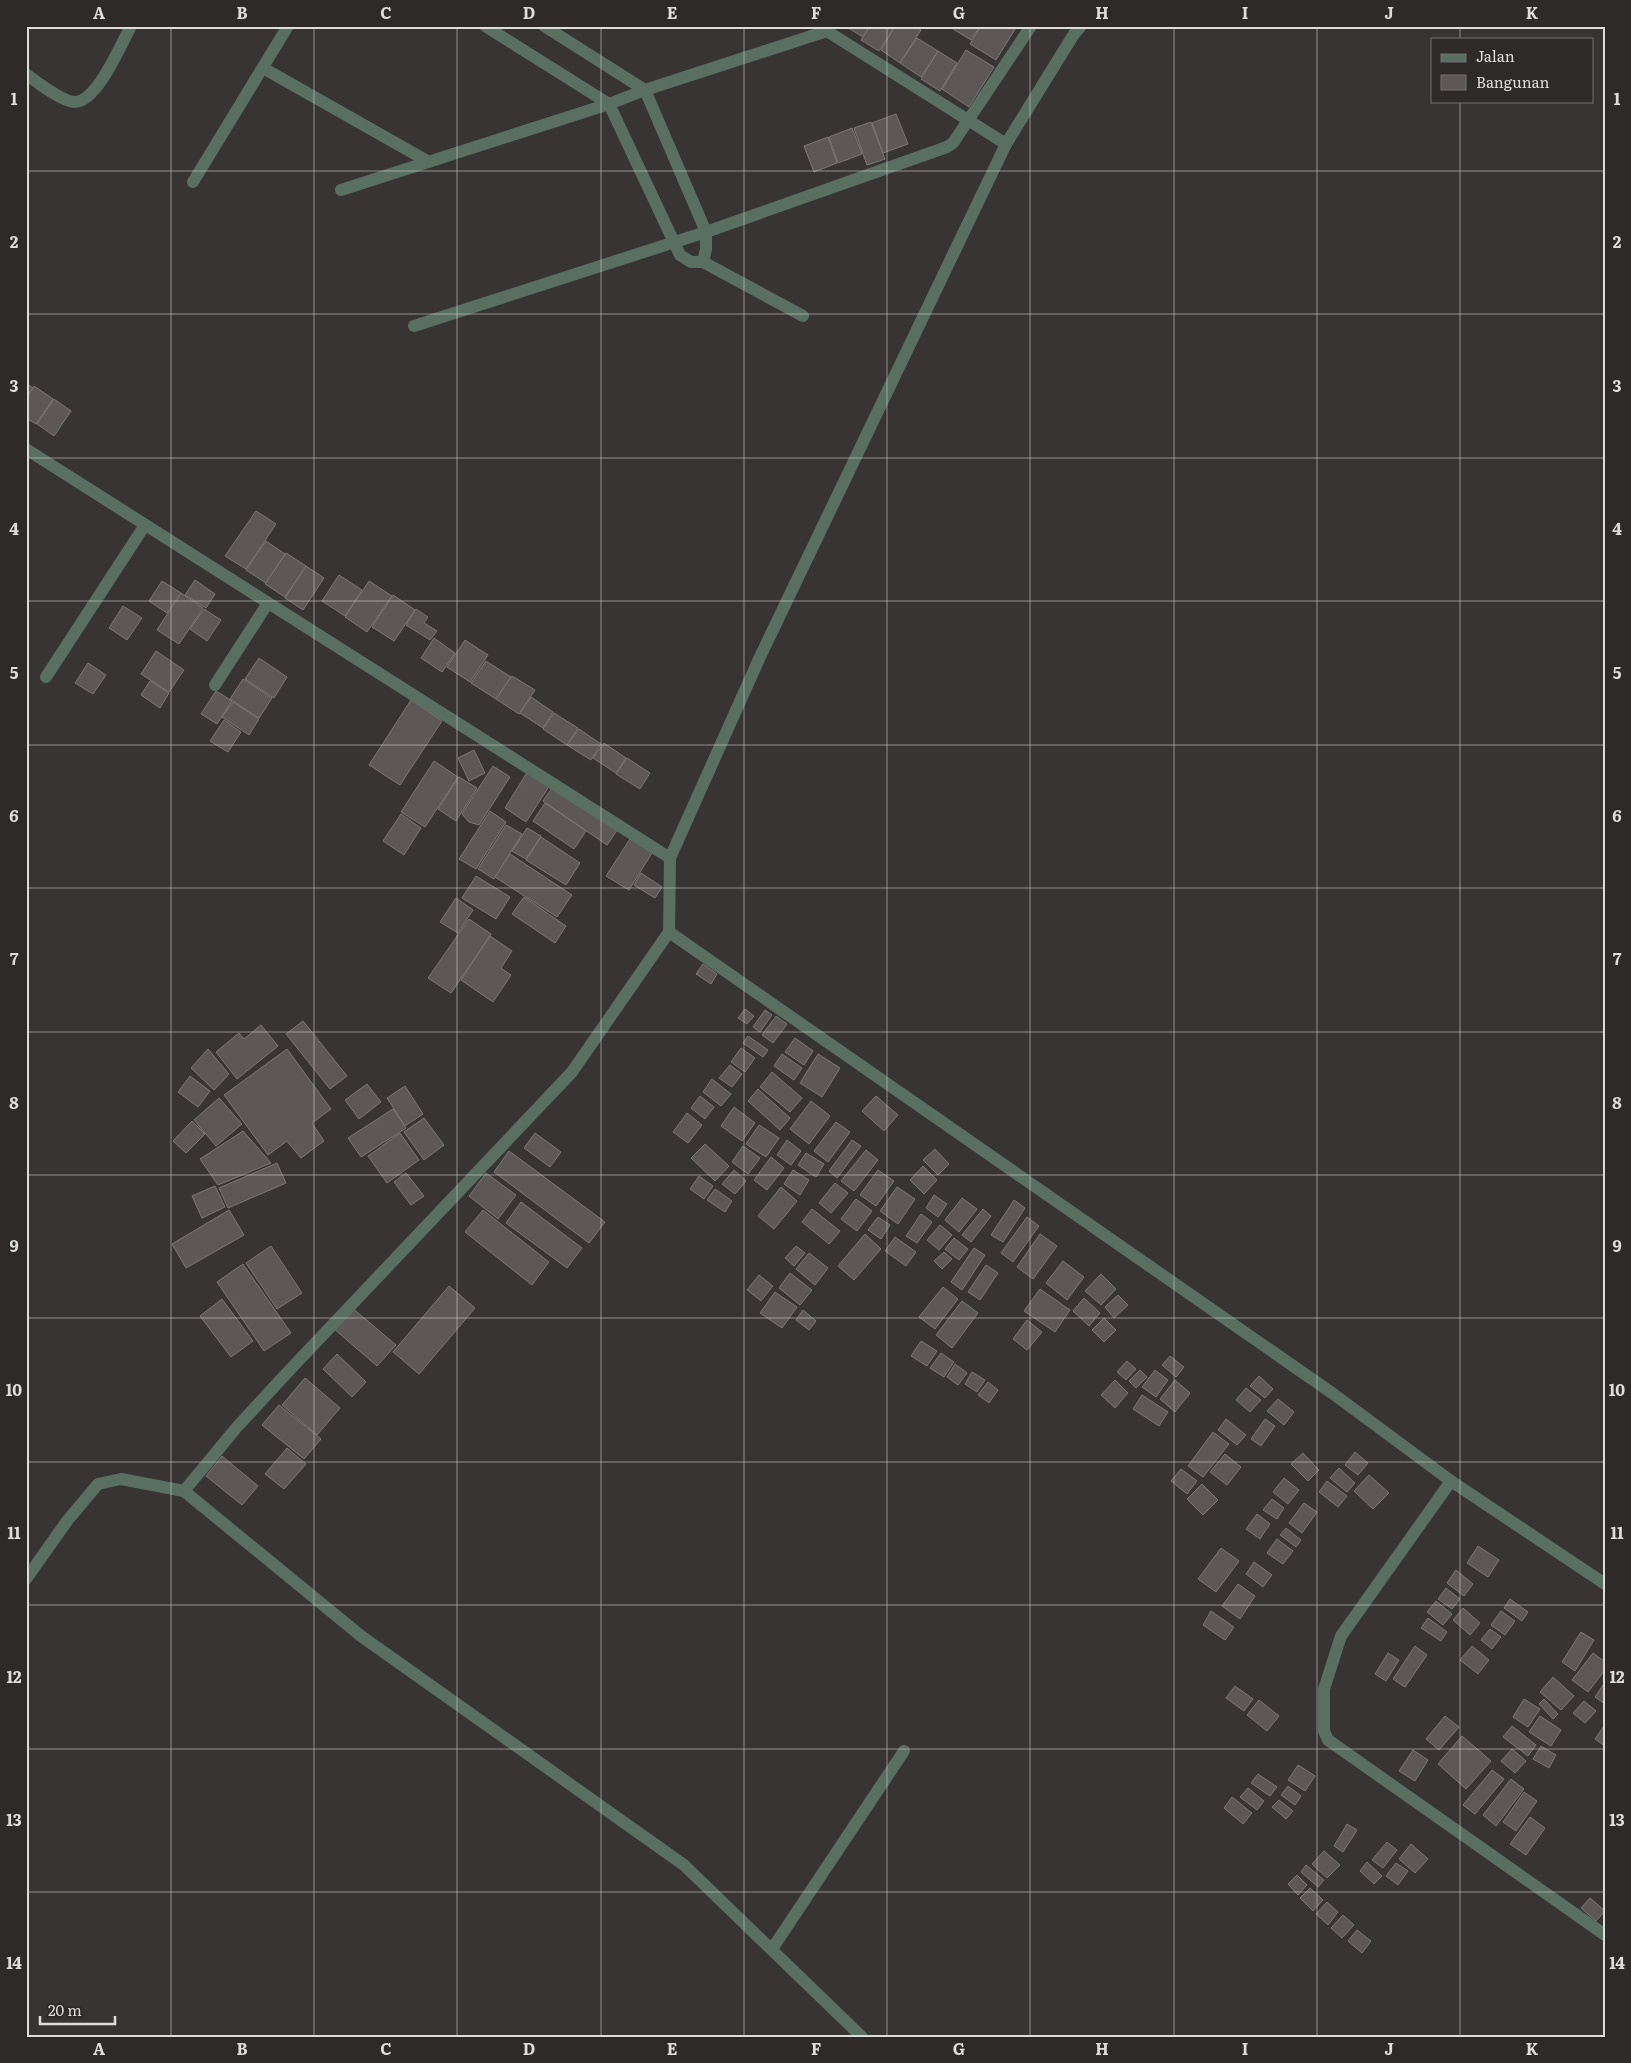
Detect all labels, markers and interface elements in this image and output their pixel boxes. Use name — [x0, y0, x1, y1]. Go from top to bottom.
text: A — [93, 0, 105, 24]
text: B — [236, 0, 248, 24]
text: C — [380, 0, 392, 24]
text: D — [523, 0, 535, 24]
text: E — [667, 0, 678, 24]
text: F — [811, 0, 821, 24]
text: G — [953, 0, 965, 24]
text: H — [1095, 0, 1109, 24]
text: I — [1242, 0, 1248, 24]
text: J — [1384, 0, 1394, 24]
text: K — [1526, 0, 1539, 24]
legend — [1431, 38, 1594, 102]
text: Jalan — [1476, 44, 1515, 67]
text: Bangunan — [1476, 70, 1550, 93]
text: 1 — [11, 86, 18, 110]
text: 1 — [1614, 86, 1621, 110]
text: 2 — [10, 229, 19, 253]
text: 2 — [1613, 229, 1622, 253]
text: 3 — [10, 373, 19, 397]
text: 3 — [1613, 373, 1622, 397]
text: 4 — [9, 516, 19, 540]
text: 4 — [1612, 516, 1622, 540]
text: 5 — [10, 660, 19, 684]
text: 5 — [1613, 660, 1622, 684]
text: 6 — [9, 803, 19, 827]
text: 6 — [1612, 803, 1622, 827]
text: 7 — [10, 946, 19, 970]
text: 7 — [1613, 946, 1622, 970]
text: 8 — [9, 1090, 19, 1114]
text: 8 — [1612, 1090, 1622, 1114]
text: 9 — [9, 1233, 19, 1257]
text: 9 — [1612, 1233, 1622, 1257]
text: 10 — [6, 1377, 22, 1401]
text: 10 — [1609, 1377, 1625, 1401]
text: 11 — [7, 1520, 21, 1544]
text: 11 — [1610, 1520, 1624, 1544]
text: 12 — [6, 1664, 22, 1688]
text: 12 — [1609, 1664, 1625, 1688]
text: 13 — [6, 1807, 22, 1831]
text: 13 — [1609, 1807, 1625, 1831]
text: 14 — [6, 1950, 22, 1974]
text: 14 — [1609, 1950, 1625, 1974]
scale bar — [40, 1993, 115, 2025]
text: 20 m — [48, 1998, 82, 2021]
text: A — [93, 2036, 105, 2060]
text: B — [236, 2036, 248, 2060]
text: C — [380, 2036, 392, 2060]
text: D — [523, 2036, 535, 2060]
text: E — [667, 2036, 678, 2060]
text: F — [811, 2036, 821, 2060]
text: G — [953, 2036, 965, 2060]
text: H — [1095, 2036, 1109, 2060]
text: I — [1242, 2036, 1248, 2060]
text: J — [1384, 2036, 1394, 2060]
text: K — [1526, 2036, 1539, 2060]

